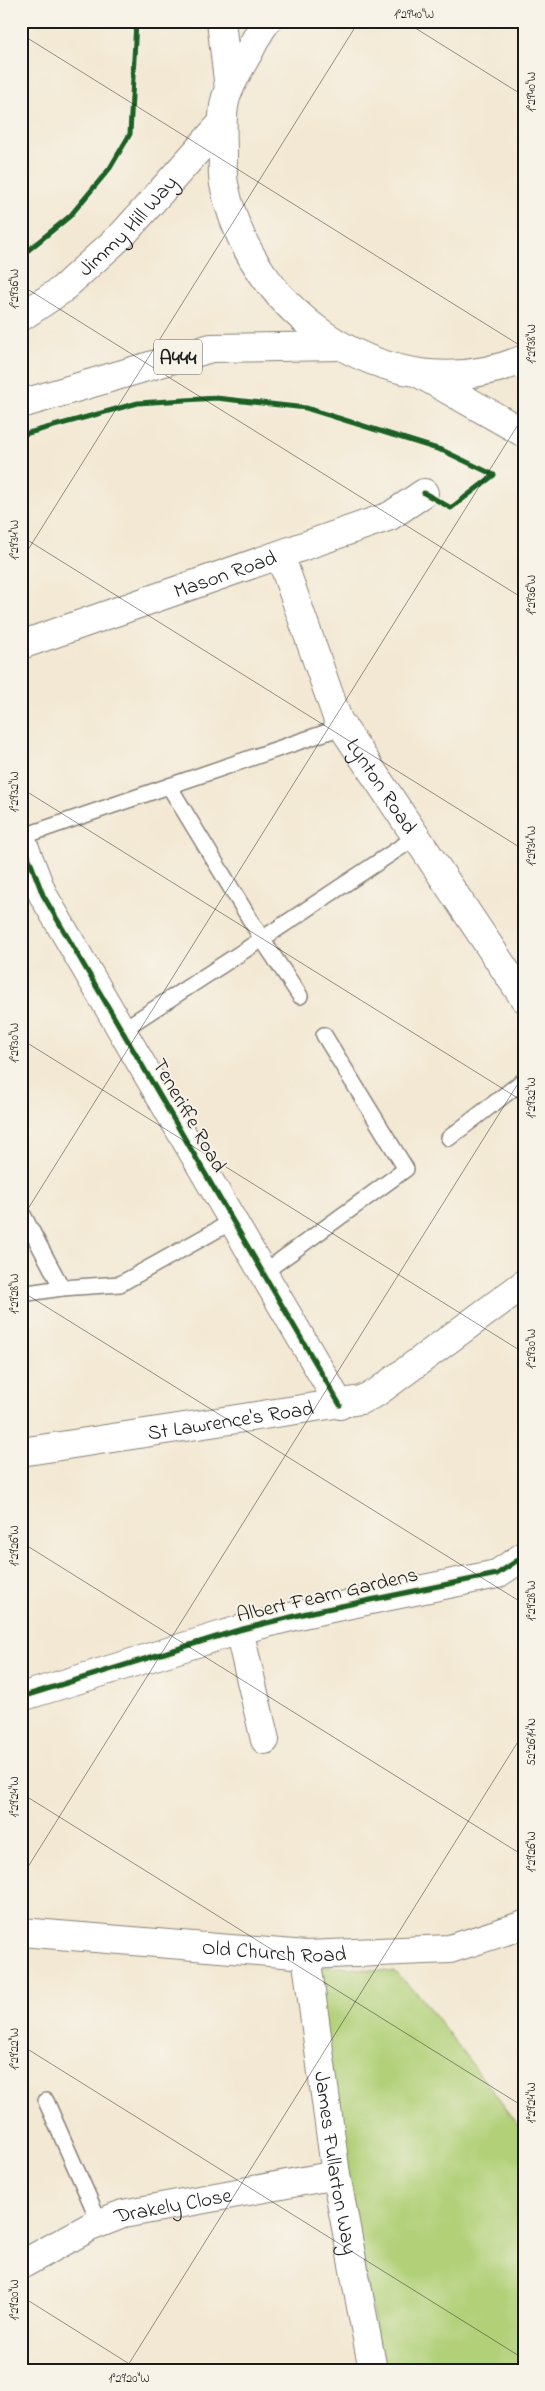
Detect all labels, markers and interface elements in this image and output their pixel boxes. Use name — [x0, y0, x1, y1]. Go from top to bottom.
text: 1°29'40"W — [394, 6, 434, 24]
text: 1°29'40"W — [523, 72, 541, 112]
street label: Jimmy Hill Way — [72, 170, 187, 284]
text: 1°29'36"W — [6, 269, 24, 309]
text: 1°29'38"W — [523, 324, 541, 364]
road number: A444 — [154, 340, 202, 374]
text: 1°29'34"W — [6, 520, 24, 560]
street label: Mason Road — [170, 544, 281, 607]
text: 1°29'36"W — [523, 575, 541, 615]
street label: Lynton Road — [338, 733, 423, 841]
text: 1°29'32"W — [6, 772, 24, 812]
text: 1°29'34"W — [523, 826, 541, 866]
text: 1°29'30"W — [6, 1023, 24, 1063]
street label: Teneriffe Road — [144, 1054, 233, 1179]
text: 1°29'32"W — [523, 1078, 541, 1118]
text: 1°29'28"W — [6, 1274, 24, 1314]
text: 1°29'30"W — [523, 1329, 541, 1369]
street label: St Lawrence's Road — [146, 1394, 316, 1449]
text: 1°29'26"W — [6, 1525, 24, 1567]
street label: Albert Fearn Gardens — [234, 1560, 421, 1631]
text: 1°29'28"W — [523, 1581, 541, 1621]
text: 52°26'14"N — [523, 1718, 541, 1766]
text: 1°29'24"W — [6, 1777, 24, 1817]
text: 1°29'26"W — [523, 1831, 541, 1873]
street label: Old Church Road — [201, 1934, 347, 1972]
text: 1°29'22"W — [6, 2028, 24, 2070]
street label: James Fullarton Way — [305, 2070, 364, 2258]
text: 1°29'24"W — [523, 2083, 541, 2123]
street label: Drakely Close — [109, 2181, 235, 2233]
text: 1°29'20"W — [6, 2279, 24, 2321]
text: 1°29'20"W — [108, 2370, 150, 2388]

